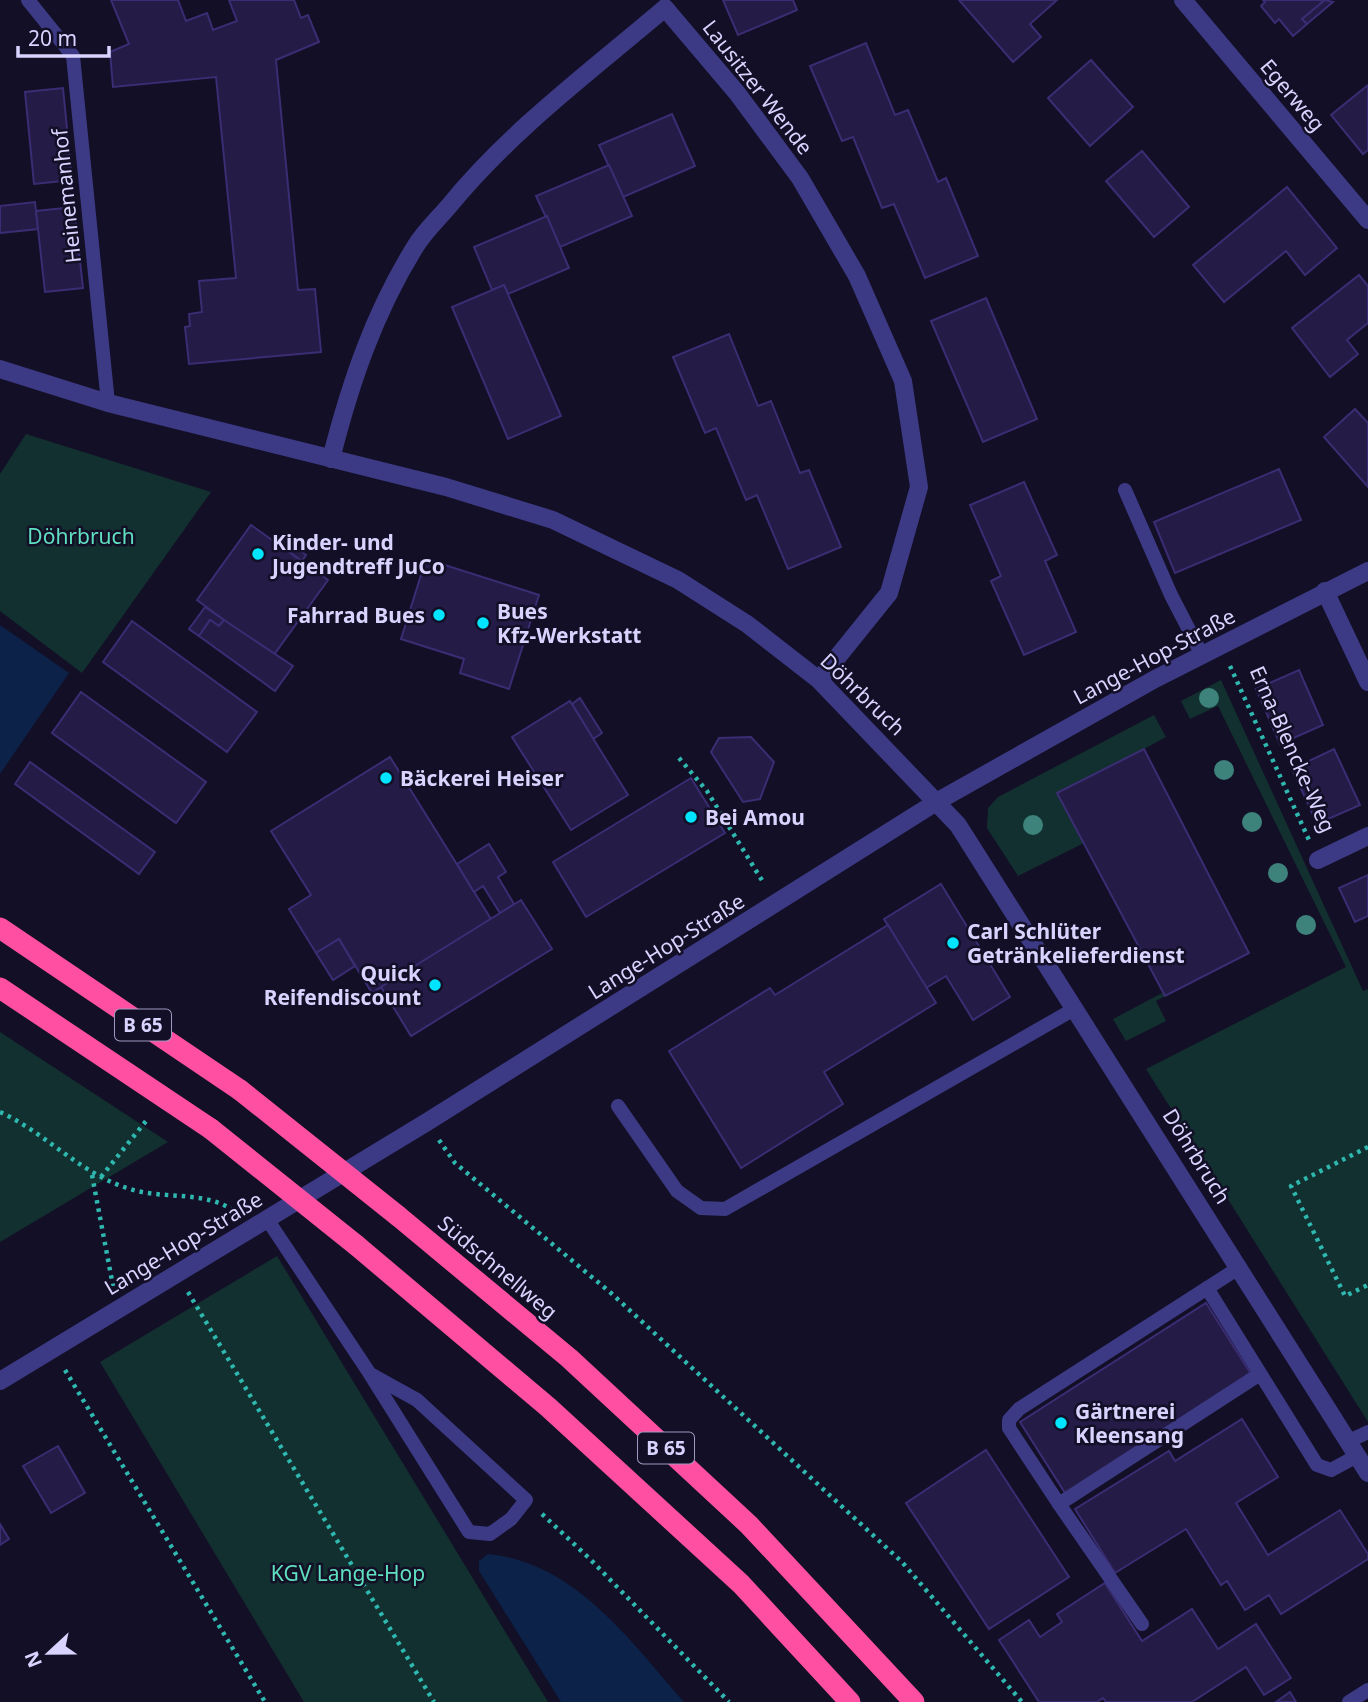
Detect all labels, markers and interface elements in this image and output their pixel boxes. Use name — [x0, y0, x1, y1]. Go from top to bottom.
scale bar — [18, 14, 108, 58]
street label: Lausitzer Wende — [697, 14, 819, 160]
text: 20 m — [28, 24, 77, 52]
street label: Egerweg — [1255, 53, 1331, 137]
street label: Heinemanhof — [45, 126, 87, 265]
park label: Döhrbruch — [27, 522, 135, 550]
place label: Kinder- und Jugendtreff JuCo — [270, 528, 445, 580]
marker: Kinder- und Jugendtreff JuCo — [250, 546, 266, 562]
place label: Bues Kfz-Werkstatt — [497, 597, 641, 649]
place label: Fahrrad Bues — [287, 601, 425, 629]
street label: Lange-Hop-Straße — [1068, 602, 1240, 710]
marker: Fahrrad Bues — [431, 607, 447, 623]
marker: Bues Kfz-Werkstatt — [475, 615, 491, 631]
street label: Döhrbruch — [815, 647, 911, 741]
street label: Erna-Blencke-Weg — [1244, 661, 1342, 837]
place label: Bäckerei Heiser — [400, 764, 564, 792]
marker: Bäckerei Heiser — [378, 770, 394, 786]
place label: Bei Amou — [705, 803, 805, 831]
marker: Bei Amou — [683, 809, 699, 825]
street label: Lange-Hop-Straße — [582, 887, 750, 1005]
place label: Carl Schlüter Getränkelieferdienst — [967, 917, 1185, 969]
marker: Carl Schlüter Getränkelieferdienst — [945, 935, 961, 951]
place label: Quick Reifendiscount — [264, 959, 422, 1011]
marker: Quick Reifendiscount — [427, 977, 443, 993]
road number: B 65 — [115, 1009, 171, 1040]
street label: Döhrbruch — [1157, 1103, 1237, 1209]
street label: Lange-Hop-Straße — [99, 1185, 267, 1301]
street label: Südschnellweg — [433, 1209, 563, 1325]
place label: Gärtnerei Kleensang — [1075, 1397, 1184, 1449]
marker: Gärtnerei Kleensang — [1053, 1415, 1069, 1431]
road number: B 65 — [638, 1432, 694, 1464]
park label: KGV Lange-Hop — [271, 1559, 425, 1587]
north arrow — [14, 1618, 84, 1688]
text: N — [18, 1647, 48, 1671]

